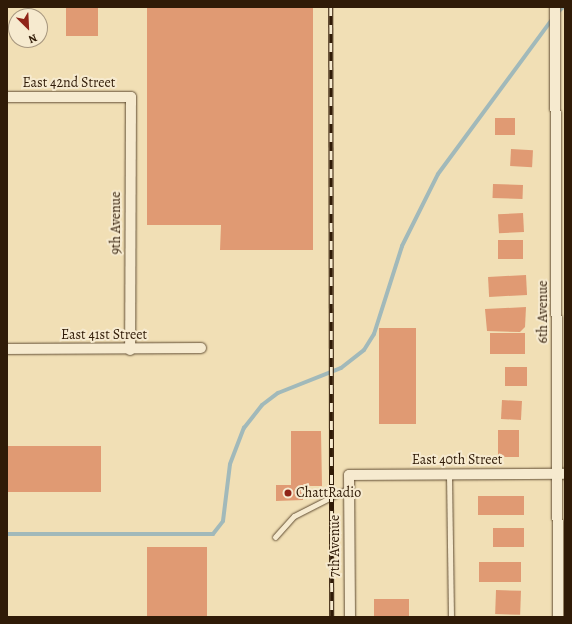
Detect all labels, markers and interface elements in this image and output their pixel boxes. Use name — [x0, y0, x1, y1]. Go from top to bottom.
north arrow — [8, 8, 48, 48]
text: N — [26, 30, 39, 47]
street label: East 42nd Street — [23, 75, 115, 91]
street label: 9th Avenue — [108, 192, 124, 254]
street label: 6th Avenue — [535, 280, 551, 344]
street label: East 41st Street — [61, 327, 147, 343]
street label: East 40th Street — [412, 452, 502, 468]
place label: ChattRadio — [296, 485, 361, 501]
marker: ChattRadio — [283, 488, 293, 498]
street label: 7th Avenue — [327, 515, 343, 577]

